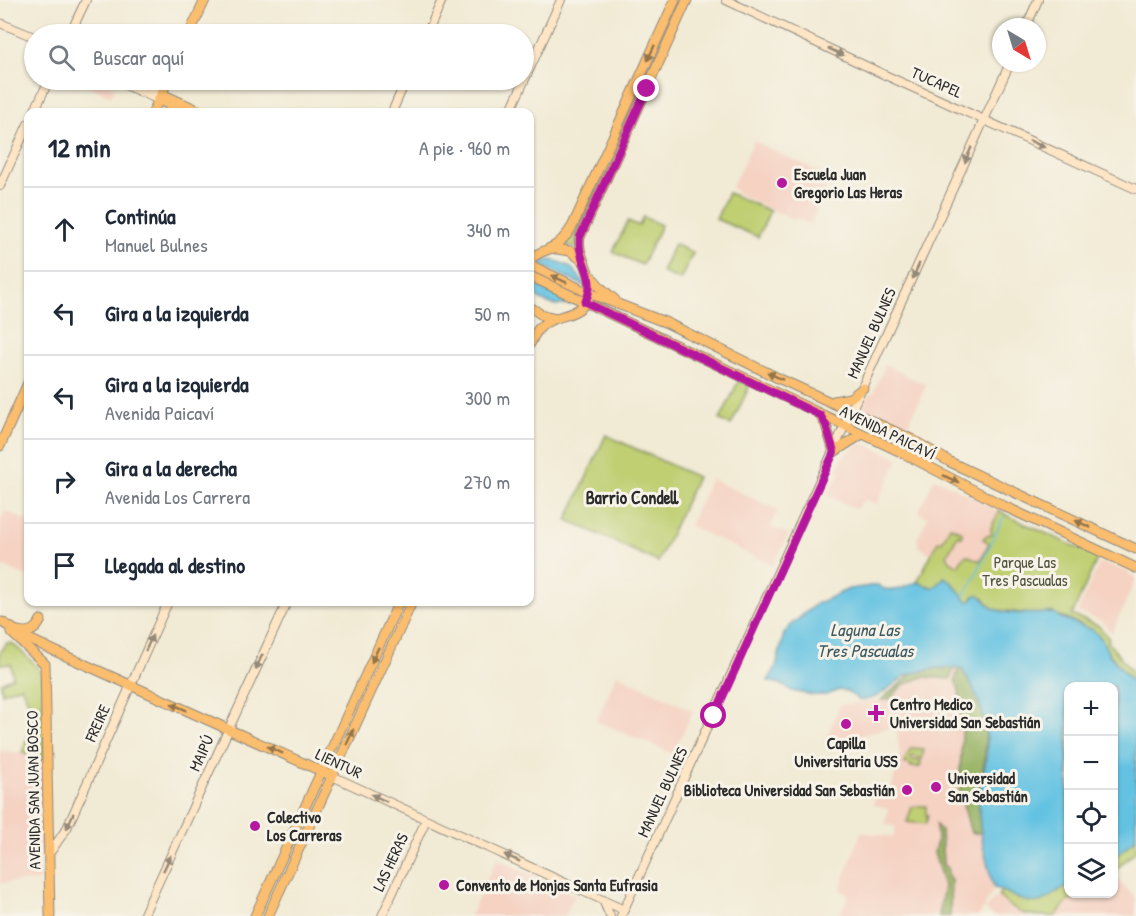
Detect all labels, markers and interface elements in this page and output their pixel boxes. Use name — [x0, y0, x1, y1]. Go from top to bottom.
north arrow — [992, 18, 1046, 72]
search box — [24, 24, 534, 90]
icon: search — [45, 41, 78, 74]
text: Buscar aquí — [93, 42, 185, 72]
one-way arrow — [646, 45, 655, 62]
one-way arrow — [828, 48, 845, 57]
street label: TUCAPEL — [908, 61, 966, 103]
route end — [633, 75, 659, 101]
text: 12 min — [48, 130, 111, 165]
text: A pie · 960 m — [419, 134, 510, 161]
one-way arrow — [1029, 139, 1047, 149]
one-way arrow — [964, 146, 973, 163]
place label: Escuela Juan Gregorio Las Heras — [794, 163, 903, 204]
marker: Escuela Juan Gregorio Las Heras — [775, 176, 789, 190]
text: Continúa — [105, 201, 176, 231]
icon: ahead — [48, 213, 81, 246]
text: 340 m — [466, 216, 510, 243]
text: Manuel Bulnes — [105, 231, 208, 258]
one-way arrow — [911, 262, 920, 279]
one-way arrow — [551, 275, 568, 284]
street label: MANUEL BULNES — [841, 284, 901, 382]
icon: left — [48, 297, 81, 330]
text: Gira a la izquierda — [105, 298, 249, 328]
text: 50 m — [474, 300, 510, 327]
text: Gira a la izquierda — [105, 369, 249, 399]
one-way arrow — [766, 372, 783, 381]
icon: left — [48, 381, 81, 414]
text: 300 m — [465, 384, 510, 411]
text: Avenida Paicaví — [105, 399, 215, 426]
street label: AVENIDA PAICAVÍ — [837, 399, 940, 465]
text: Gira a la derecha — [105, 453, 237, 483]
icon: right — [48, 465, 81, 498]
text: 270 m — [464, 468, 510, 495]
one-way arrow — [943, 475, 960, 484]
text: Avenida Los Carrera — [105, 483, 250, 510]
district label: Barrio Condell — [586, 485, 680, 510]
one-way arrow — [1075, 519, 1092, 528]
icon: arrive — [48, 549, 81, 582]
text: Llegada al destino — [105, 550, 245, 580]
park label: Parque Las Tres Pascualas — [982, 551, 1068, 591]
water label: Laguna Las Tres Pascualas — [817, 617, 915, 663]
one-way arrow — [145, 635, 154, 652]
one-way arrow — [370, 646, 380, 664]
one-way arrow — [255, 654, 264, 671]
map controls — [1064, 682, 1118, 898]
button: + — [1064, 682, 1118, 736]
place label: Centro Medico Universidad San Sebastián — [890, 693, 1041, 733]
street label: FREIRE — [79, 701, 115, 746]
route start — [700, 702, 726, 728]
one-way arrow — [171, 703, 188, 712]
marker: Centro Medico Universidad San Sebastián — [867, 704, 885, 722]
street label: AVENIDA SAN JUAN BOSCO — [21, 710, 45, 870]
marker: Capilla Universitaria USS — [839, 717, 853, 731]
one-way arrow — [346, 728, 355, 745]
street label: MAIPÚ — [183, 731, 219, 775]
place label: Capilla Universitaria USS — [794, 732, 898, 772]
button: − — [1064, 736, 1118, 790]
street label: LIENTUR — [312, 743, 366, 783]
street label: MANUEL BULNES — [632, 743, 693, 841]
one-way arrow — [266, 746, 283, 755]
place label: Universidad San Sebastián — [948, 767, 1028, 807]
place label: Biblioteca Universidad San Sebastián — [684, 779, 895, 801]
marker: Universidad San Sebastián — [929, 780, 943, 794]
marker: Biblioteca Universidad San Sebastián — [900, 783, 914, 797]
button: locate — [1064, 790, 1118, 844]
one-way arrow — [370, 793, 388, 803]
place label: Colectivo Los Carreras — [267, 806, 342, 846]
one-way arrow — [65, 812, 74, 829]
marker: Colectivo Los Carreras — [248, 819, 262, 833]
street label: LAS HERAS — [367, 829, 413, 895]
button: layers — [1064, 844, 1118, 898]
one-way arrow — [163, 854, 173, 872]
one-way arrow — [503, 854, 520, 863]
place label: Convento de Monjas Santa Eufrasia — [456, 874, 658, 896]
marker: Convento de Monjas Santa Eufrasia — [437, 878, 451, 892]

